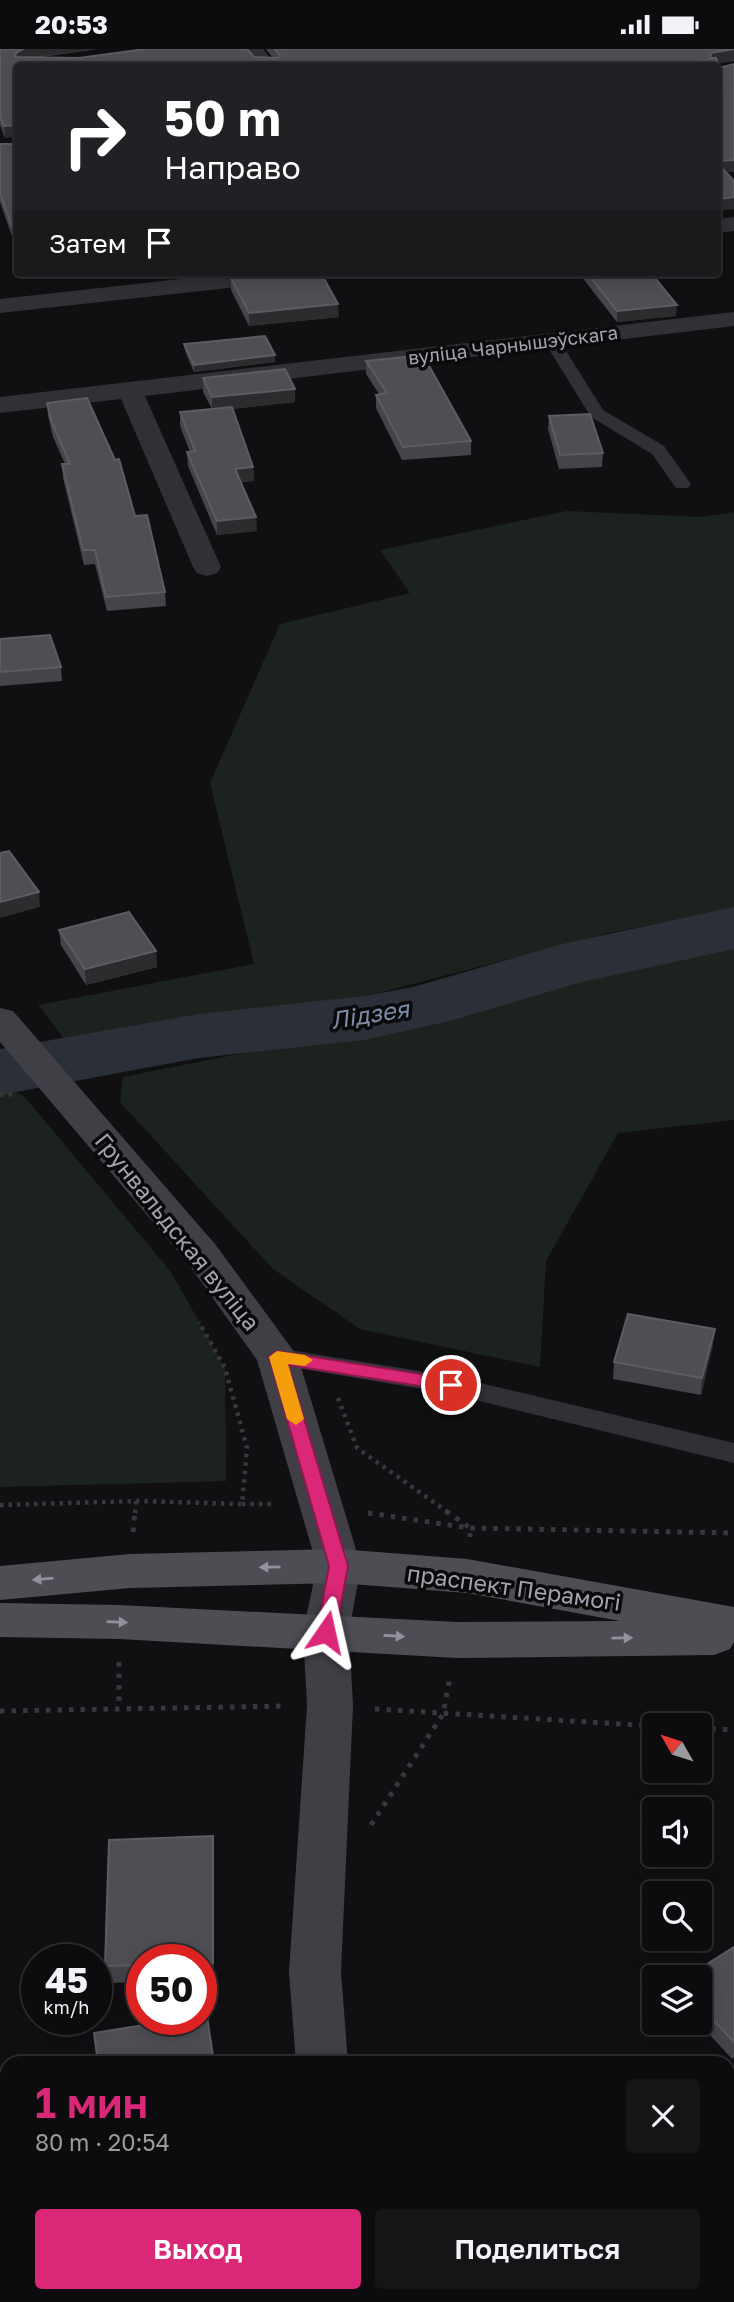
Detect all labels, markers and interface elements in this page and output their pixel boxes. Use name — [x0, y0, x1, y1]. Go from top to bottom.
text: 20:53 — [35, 9, 108, 40]
text: 50 m — [164, 88, 281, 147]
icon: right — [49, 91, 140, 182]
text: Направо — [164, 148, 301, 186]
icon: arrive — [140, 224, 178, 262]
text: Затем — [49, 228, 126, 259]
street label: вуліца Чарнышэўскага — [407, 320, 619, 369]
water label: Лідзея — [329, 993, 412, 1034]
street label: Грунвальдская вуліца — [90, 1127, 266, 1336]
pin — [421, 1355, 481, 1415]
icon: arrive — [432, 1366, 470, 1404]
street label: праспект Перамогі — [405, 1558, 623, 1616]
one-way arrow — [259, 1562, 281, 1573]
one-way arrow — [32, 1574, 54, 1585]
position arrow — [289, 1595, 363, 1669]
one-way arrow — [106, 1616, 128, 1627]
one-way arrow — [384, 1631, 406, 1642]
one-way arrow — [611, 1633, 633, 1644]
north arrow — [642, 1713, 712, 1783]
map controls — [642, 1713, 712, 2035]
button: sound — [642, 1797, 712, 1867]
button: search — [642, 1881, 712, 1951]
speed limit sign: 50 — [126, 1944, 217, 2035]
text: 45 — [45, 1959, 88, 2001]
button: layers — [642, 1965, 712, 2035]
text: km/h — [44, 1996, 89, 2018]
text: 1 мин — [35, 2077, 148, 2127]
button: close — [626, 2079, 700, 2153]
text: 80 m · 20:54 — [35, 2128, 170, 2156]
button: Выход — [35, 2209, 361, 2289]
button: Поделиться — [375, 2209, 700, 2289]

